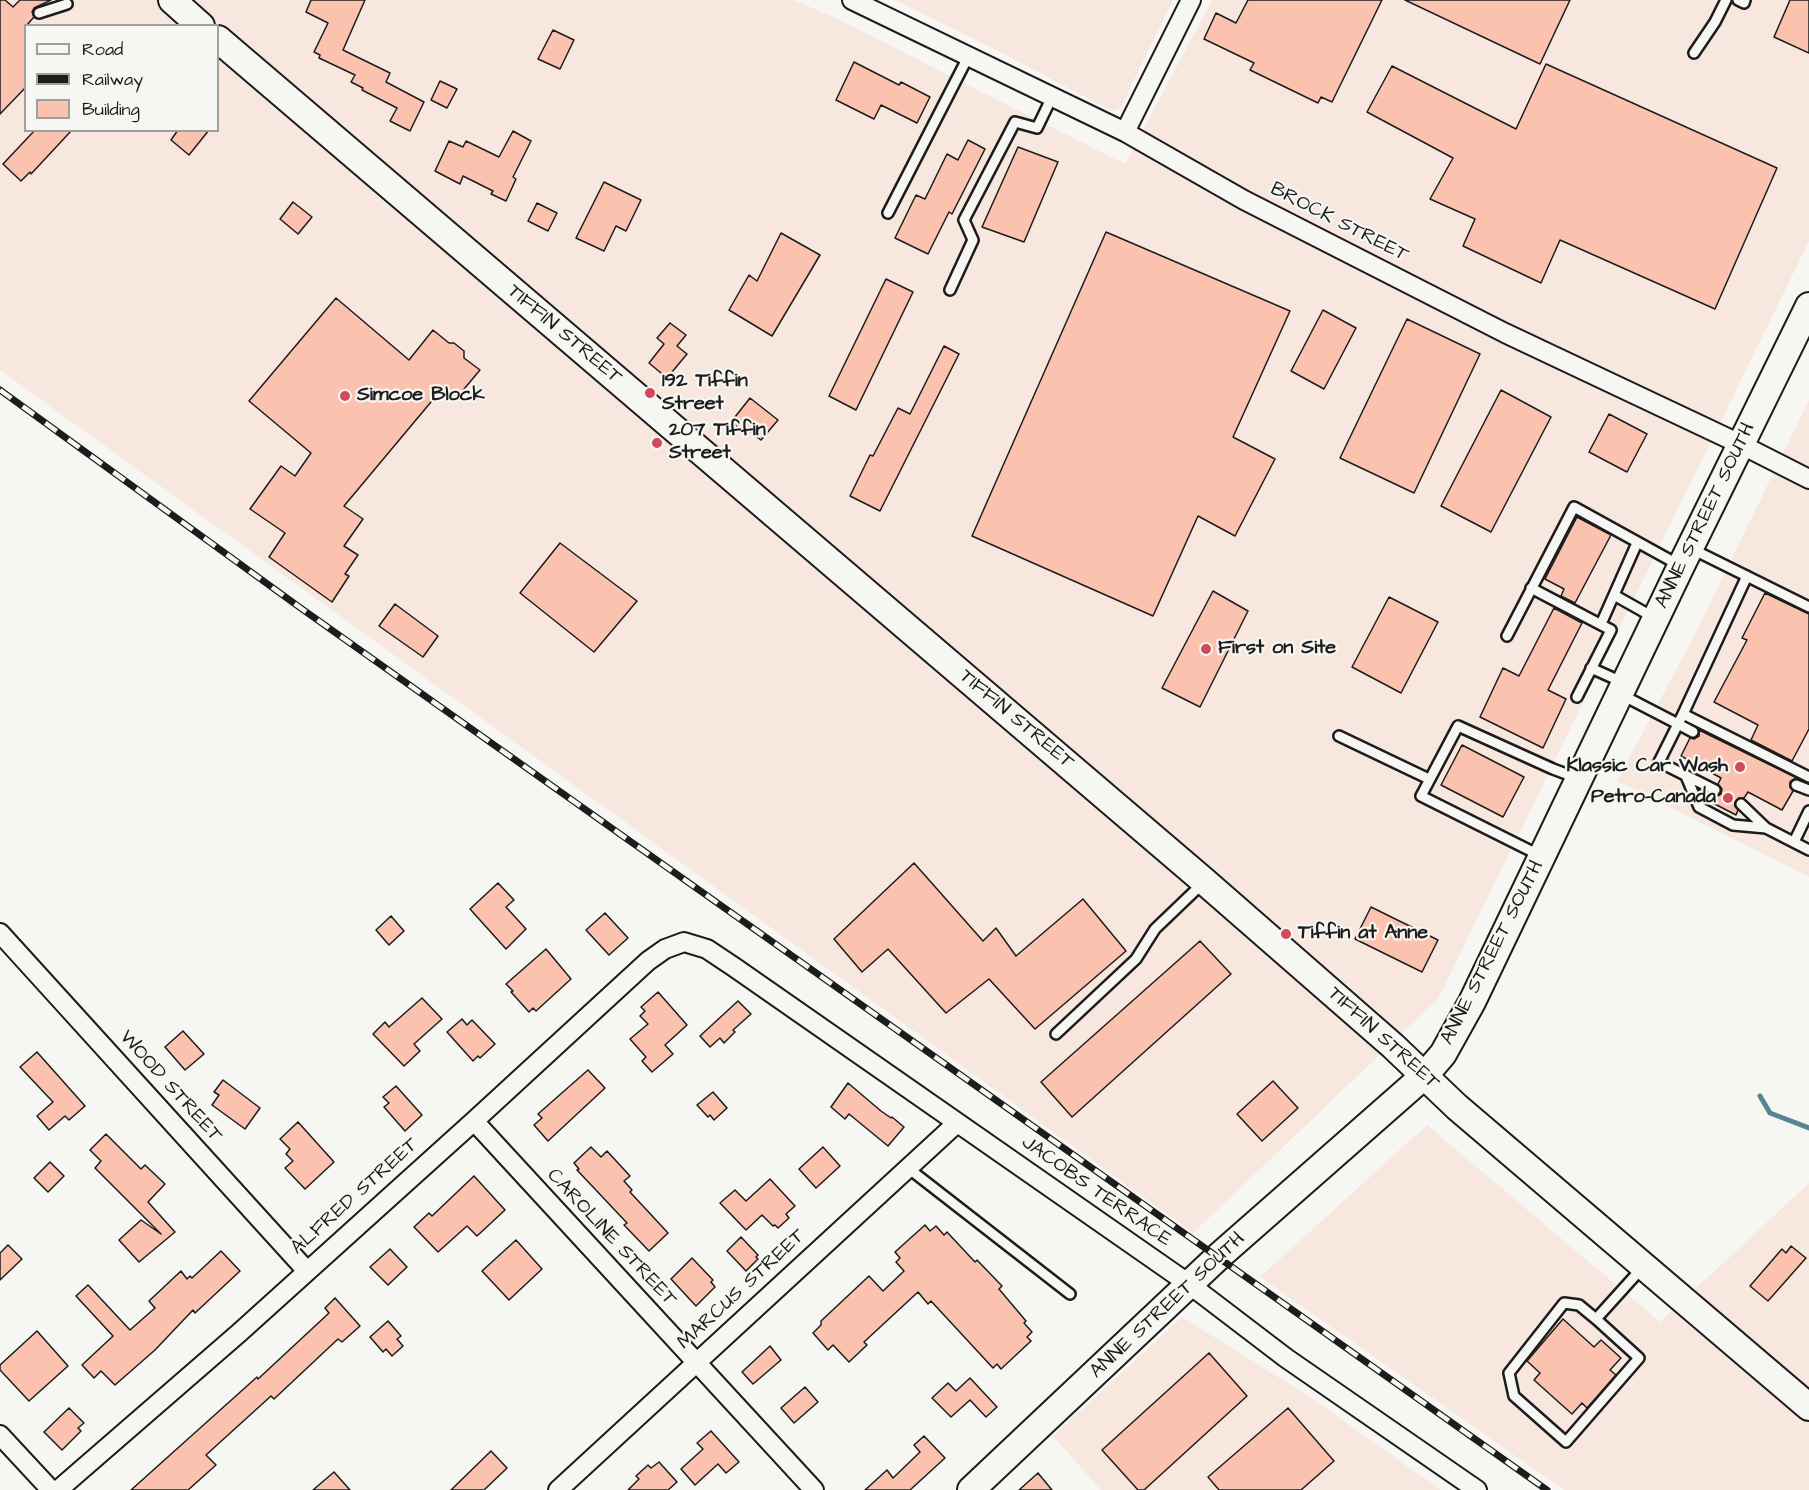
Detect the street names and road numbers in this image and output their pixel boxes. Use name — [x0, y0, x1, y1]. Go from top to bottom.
street label: BROCK STREET — [1266, 178, 1412, 268]
street label: TIFFIN STREET — [502, 280, 626, 390]
street label: ANNE STREET SOUTH — [1651, 419, 1761, 613]
street label: TIFFIN STREET — [954, 665, 1078, 775]
street label: ANNE STREET SOUTH — [1436, 857, 1550, 1049]
street label: TIFFIN STREET — [1322, 982, 1444, 1096]
street label: WOOD STREET — [113, 1026, 227, 1148]
street label: JACOBS TERRACE — [1016, 1131, 1176, 1253]
street label: ALFRED STREET — [286, 1133, 424, 1261]
street label: CAROLINE STREET — [541, 1164, 681, 1312]
street label: MARCUS STREET — [673, 1225, 811, 1355]
street label: ANNE STREET SOUTH — [1085, 1228, 1251, 1384]

